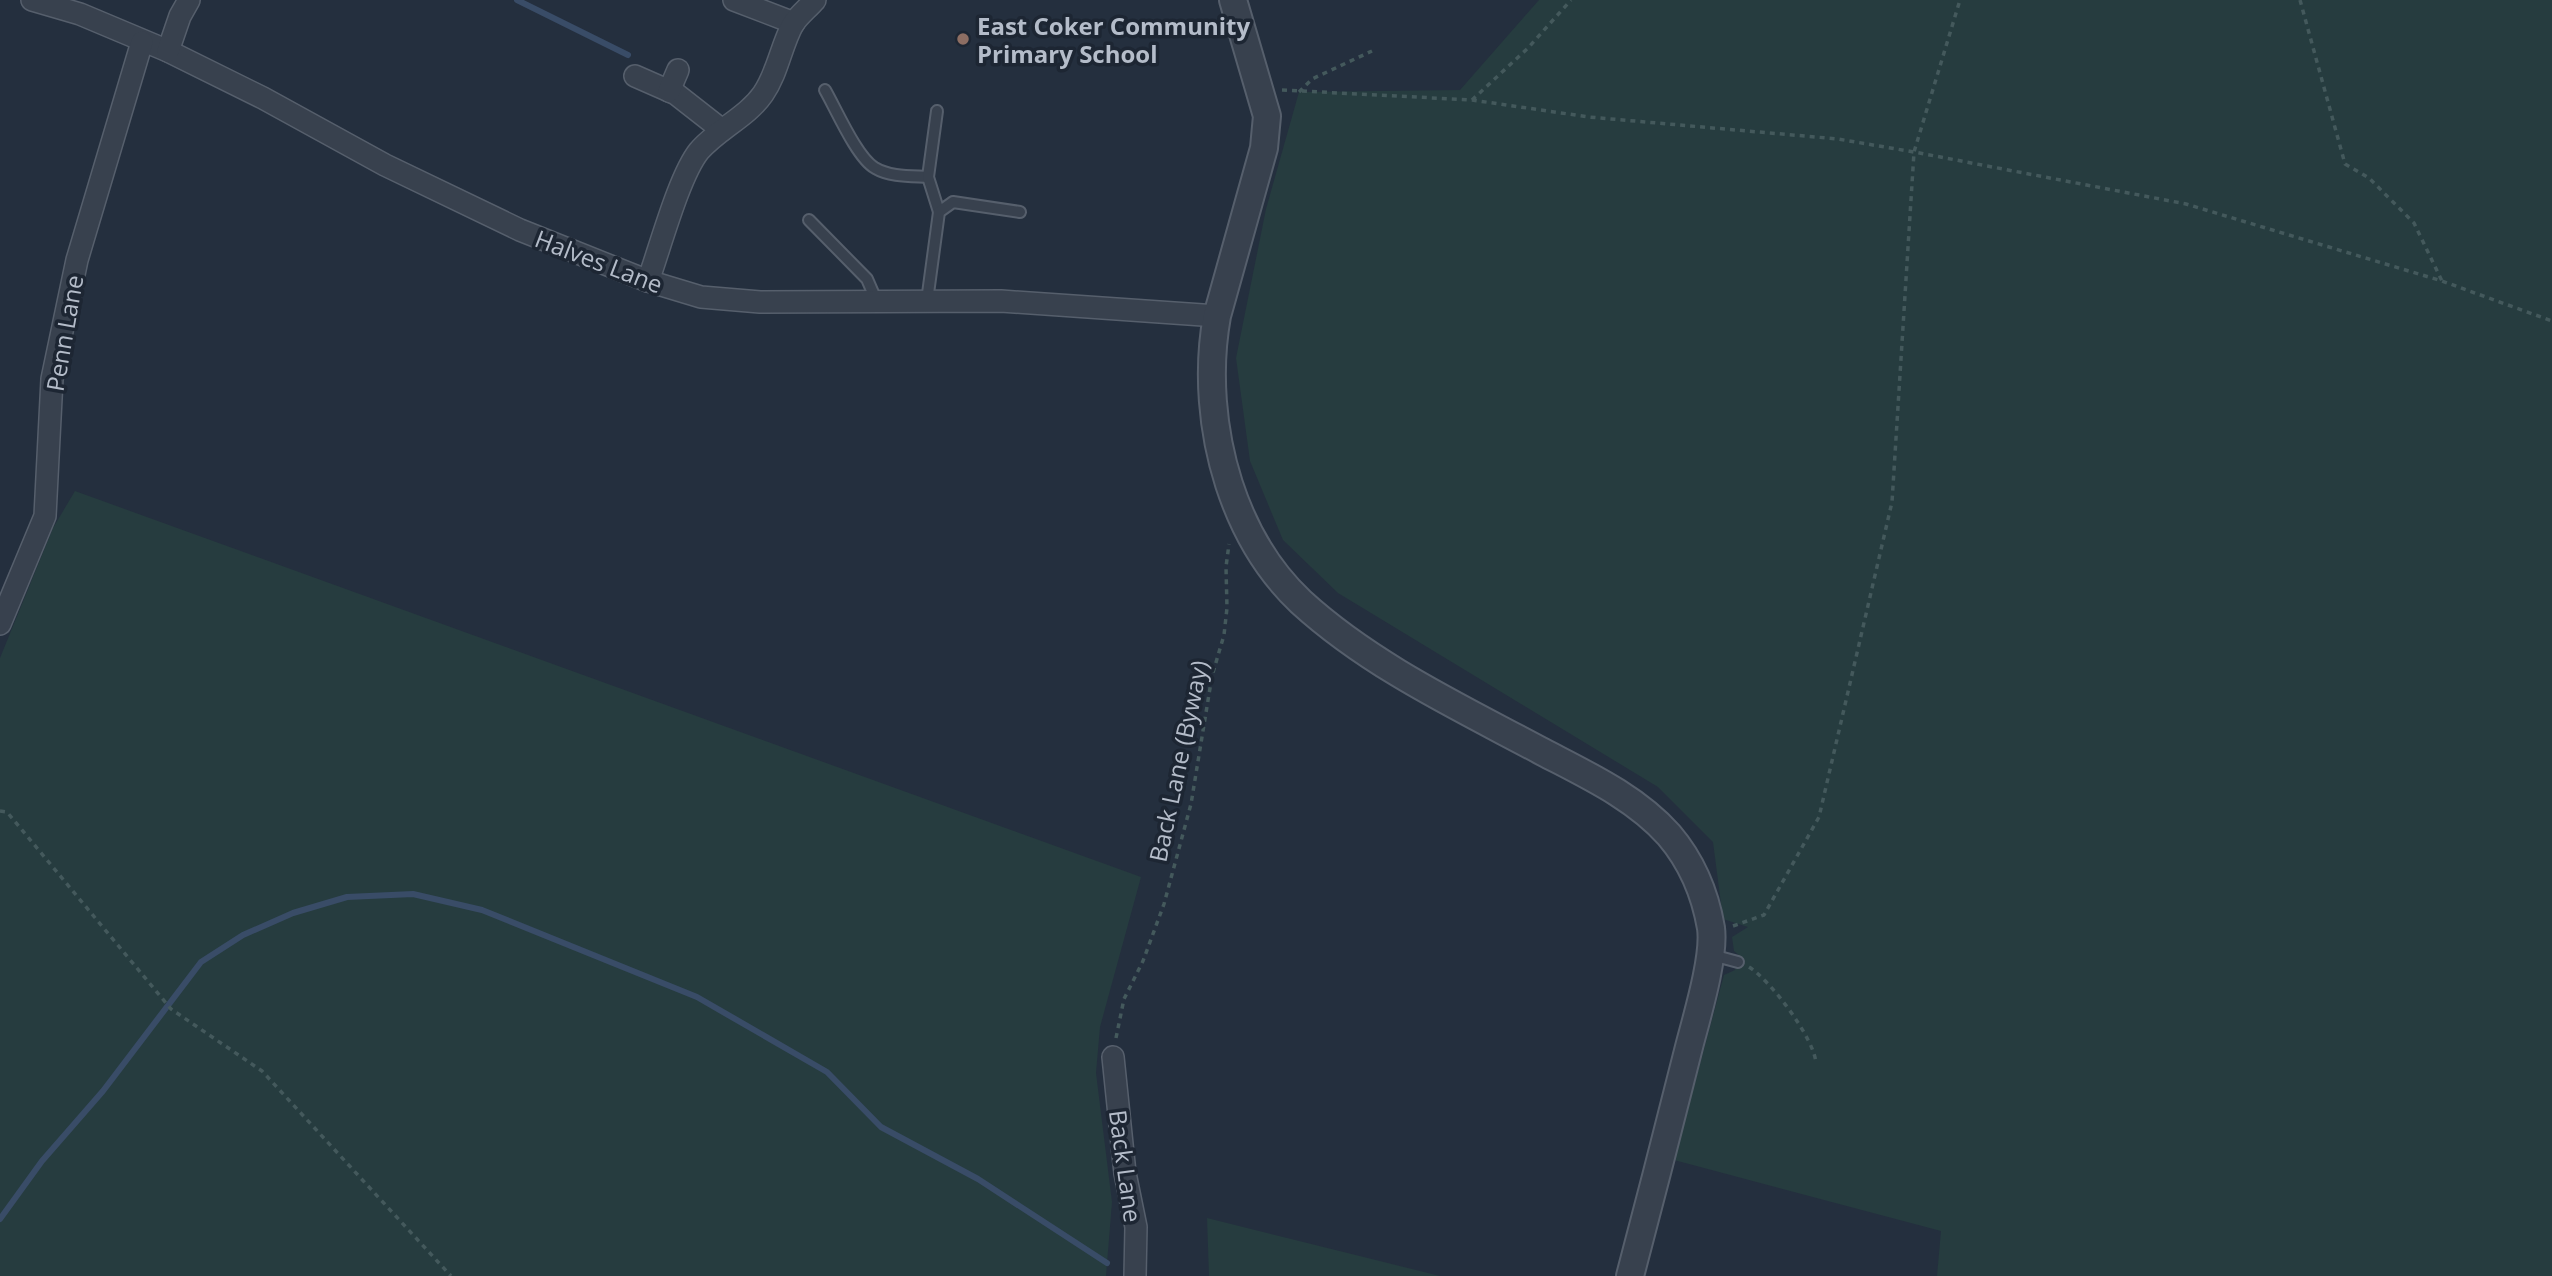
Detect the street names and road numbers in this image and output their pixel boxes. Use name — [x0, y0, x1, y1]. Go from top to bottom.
street label: Halves Lane — [530, 222, 668, 300]
street label: Penn Lane — [38, 272, 90, 394]
street label: Back Lane (Byway) — [1141, 657, 1215, 865]
street label: Back Lane — [1102, 1108, 1150, 1224]

